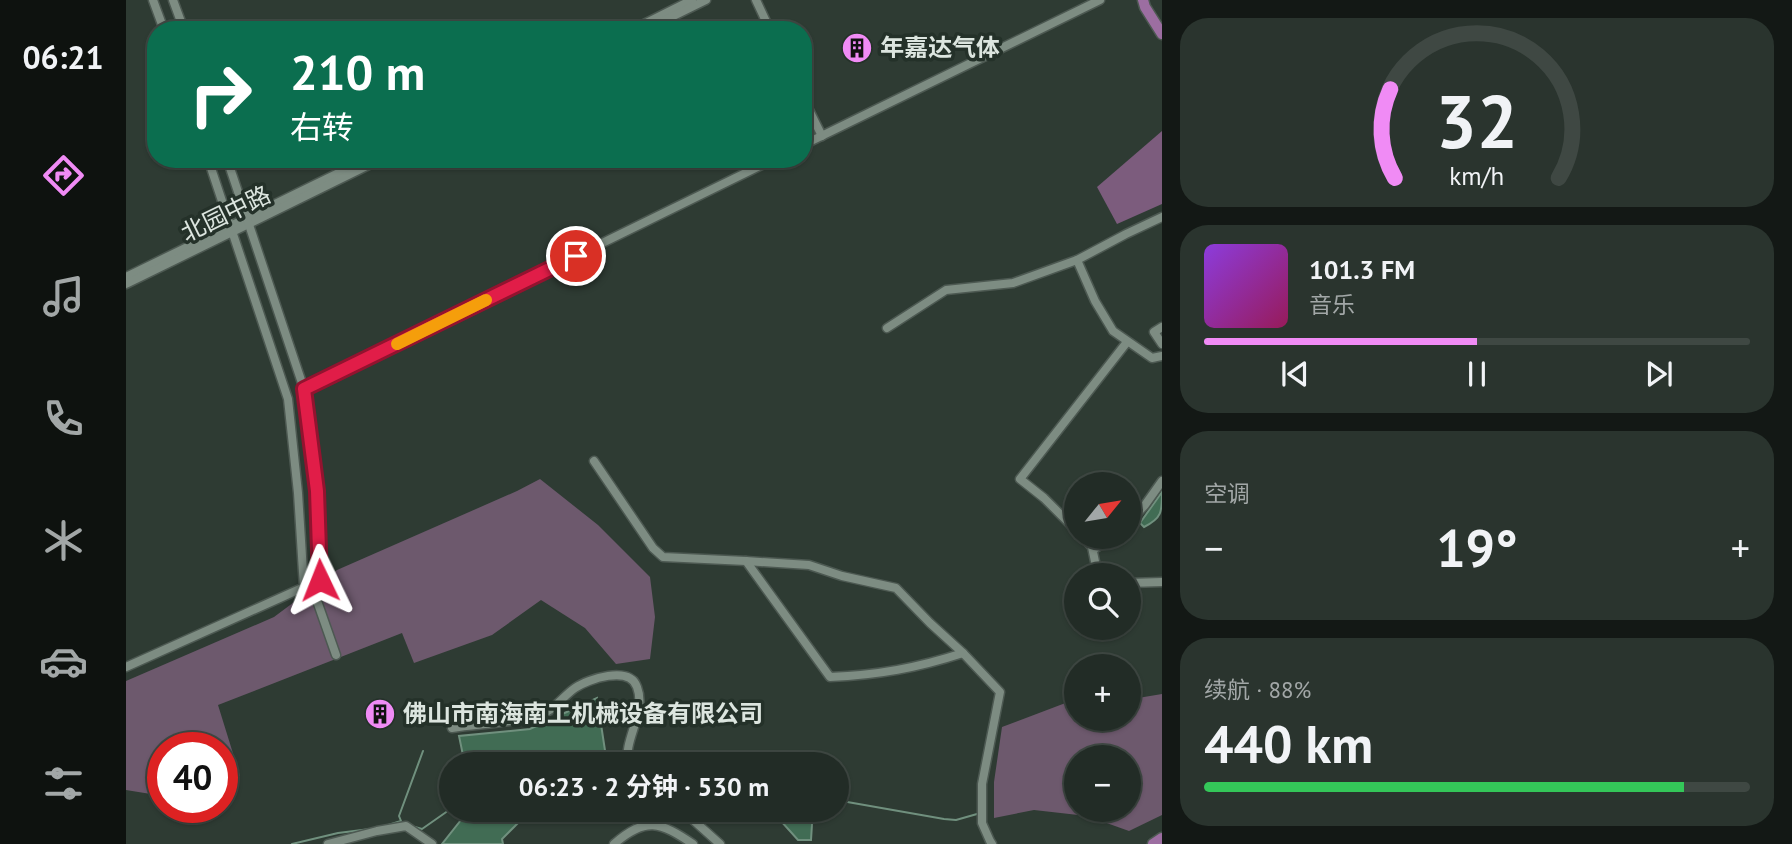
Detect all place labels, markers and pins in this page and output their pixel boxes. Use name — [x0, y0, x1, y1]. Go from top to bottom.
building icon: 年嘉达气体 — [840, 31, 874, 65]
place label: 年嘉达气体 — [880, 32, 1000, 63]
pin — [546, 226, 606, 286]
building icon: 佛山市南海南工机械设备有限公司 — [363, 697, 397, 731]
place label: 佛山市南海南工机械设备有限公司 — [403, 698, 763, 729]

